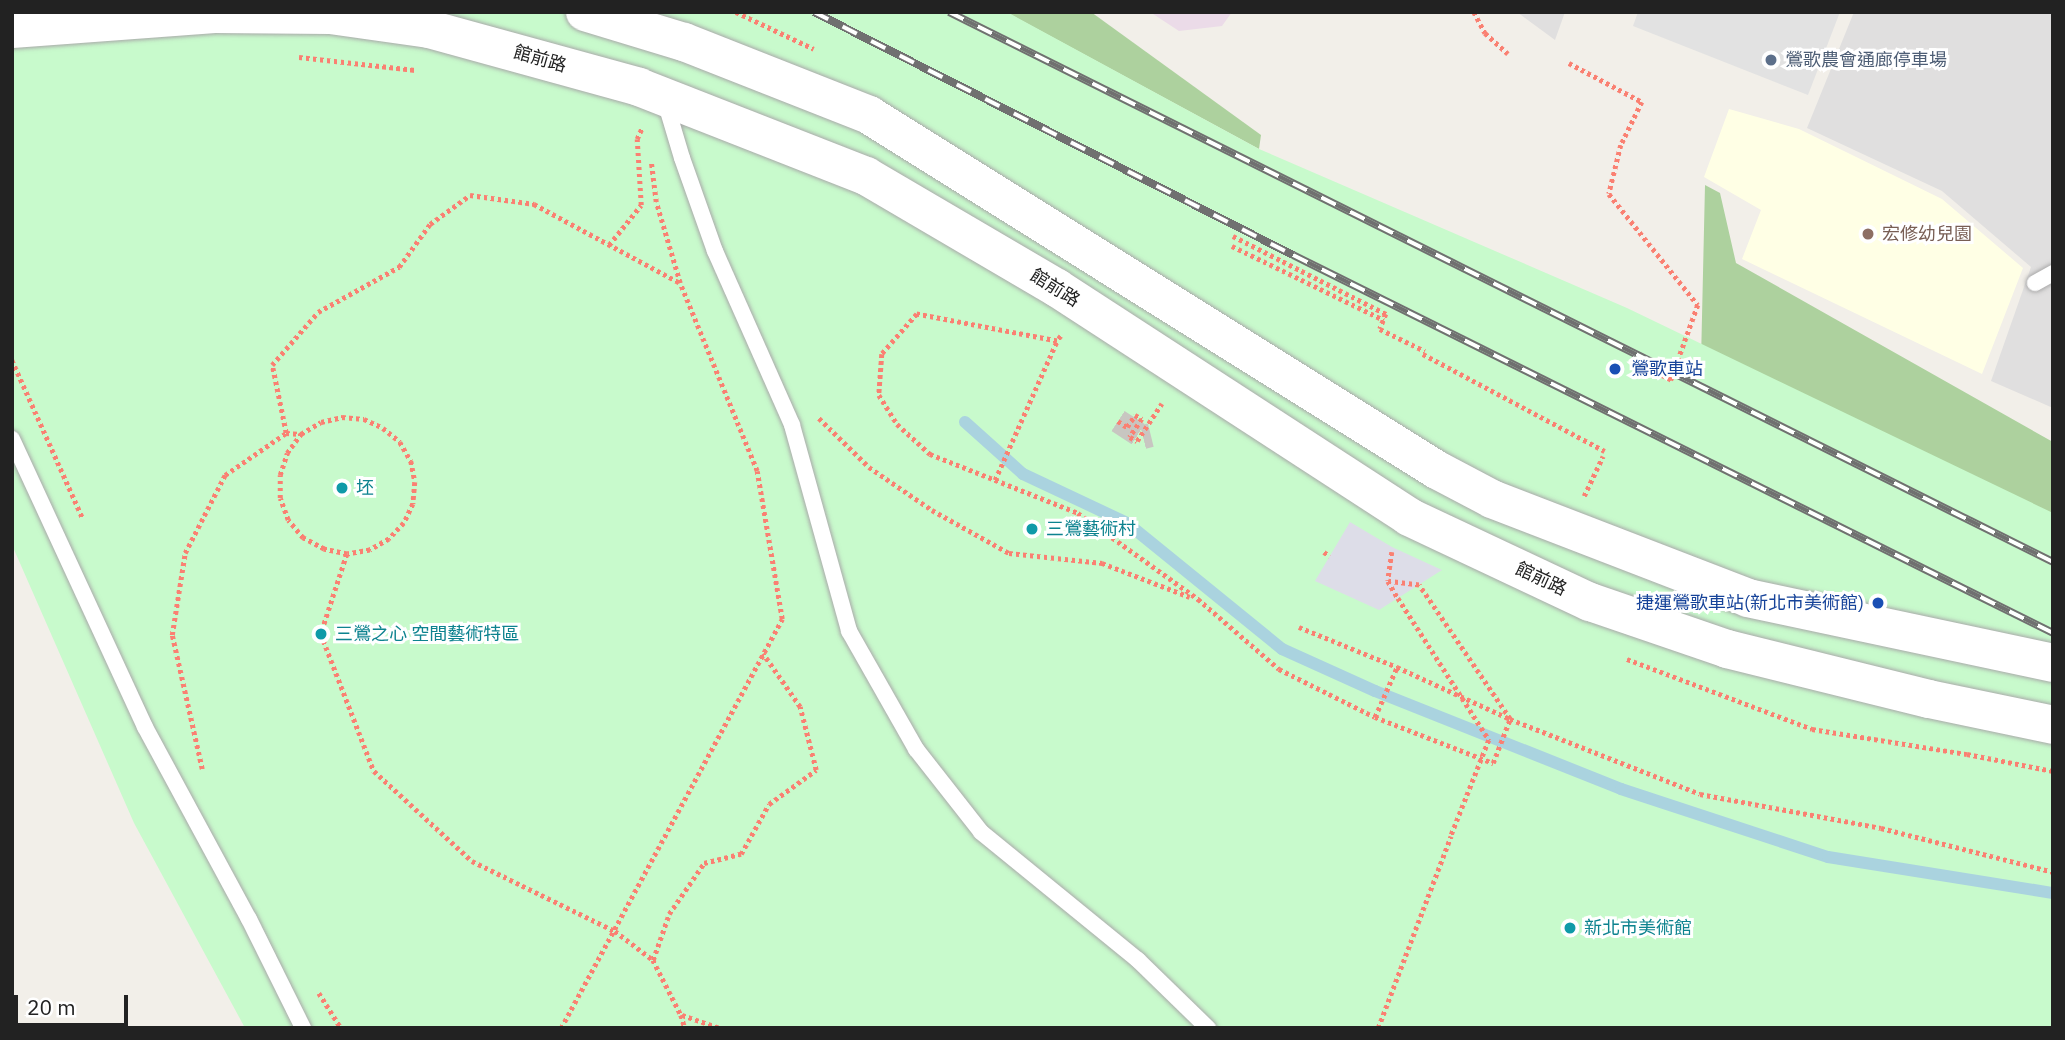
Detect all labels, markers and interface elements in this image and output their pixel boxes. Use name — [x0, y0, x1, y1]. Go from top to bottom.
street label: 館前路 — [511, 41, 569, 77]
place label: 鶯歌農會通廊停車場 — [1785, 49, 1947, 71]
marker: 鶯歌農會通廊停車場 — [1763, 52, 1779, 68]
place label: 宏修幼兒園 — [1882, 223, 1972, 245]
marker: 宏修幼兒園 — [1860, 226, 1876, 242]
street label: 館前路 — [1026, 265, 1084, 311]
place label: 鶯歌車站 — [1631, 358, 1703, 380]
marker: 鶯歌車站 — [1605, 359, 1625, 379]
place label: 坯 — [356, 477, 374, 499]
marker: 坯 — [334, 480, 350, 496]
place label: 三鶯藝術村 — [1046, 518, 1136, 540]
marker: 三鶯藝術村 — [1024, 521, 1040, 537]
street label: 館前路 — [1512, 558, 1570, 600]
place label: 捷運鶯歌車站(新北市美術館) — [1636, 592, 1864, 614]
marker: 捷運鶯歌車站(新北市美術館) — [1870, 595, 1886, 611]
place label: 三鶯之心 空間藝術特區 — [335, 623, 519, 645]
marker: 三鶯之心 空間藝術特區 — [313, 626, 329, 642]
place label: 新北市美術館 — [1584, 917, 1692, 939]
marker: 新北市美術館 — [1562, 920, 1578, 936]
scale bar — [18, 981, 131, 1025]
text: 20 m — [27, 993, 76, 1021]

